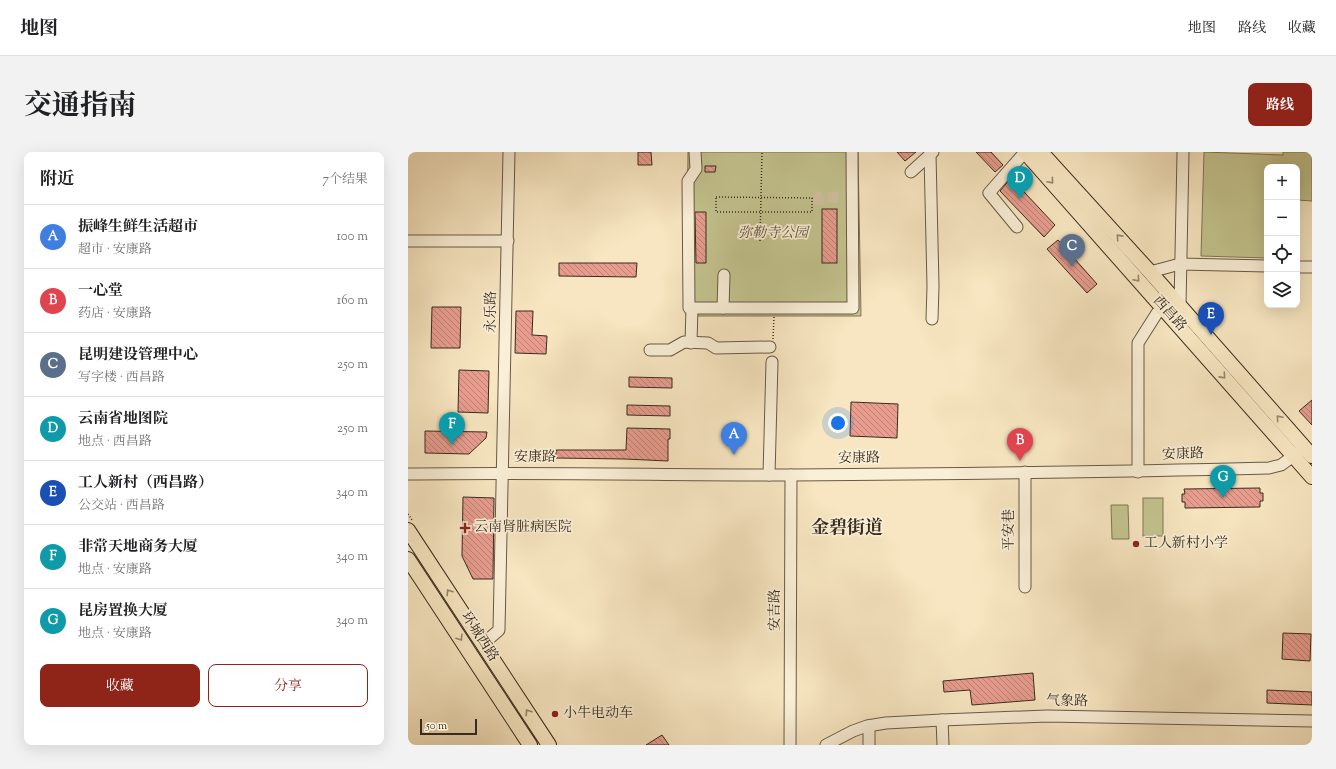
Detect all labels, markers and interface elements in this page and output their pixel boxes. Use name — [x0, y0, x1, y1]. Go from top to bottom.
text: 地图 — [20, 16, 58, 43]
text: 地图 — [1188, 19, 1216, 39]
text: 路线 — [1238, 19, 1266, 39]
text: 收藏 — [1288, 19, 1316, 39]
button: 路线 — [1248, 83, 1312, 126]
text: 交通指南 — [24, 87, 136, 127]
map controls — [1264, 164, 1300, 308]
button: + — [1264, 164, 1300, 200]
pin: D — [1007, 166, 1033, 199]
text: 附近 — [40, 168, 74, 192]
text: 7个结果 — [322, 171, 368, 189]
one-way arrow — [1046, 176, 1054, 184]
button: − — [1264, 200, 1300, 236]
text: 振峰生鲜生活超市 — [78, 217, 198, 238]
park label: 弥勒寺公园 — [738, 224, 810, 244]
text: A — [48, 228, 58, 246]
text: 100 m — [336, 228, 368, 246]
pin: C — [1059, 234, 1085, 267]
one-way arrow — [1116, 234, 1123, 242]
button: locate — [1264, 236, 1300, 272]
text: 超市 · 安康路 — [78, 241, 152, 259]
button: layers — [1264, 272, 1300, 308]
one-way arrow — [1132, 274, 1139, 281]
text: 一心堂 — [78, 281, 123, 302]
street label: 永乐路 — [482, 291, 502, 333]
text: B — [49, 292, 57, 310]
text: 160 m — [337, 292, 368, 310]
street label: 西昌路 — [1148, 292, 1190, 336]
pin: E — [1198, 302, 1224, 335]
text: 药店 · 安康路 — [78, 305, 152, 323]
text: 昆明建设管理中心 — [78, 345, 198, 366]
text: C — [48, 356, 58, 374]
text: 250 m — [337, 356, 368, 374]
text: 写字楼 · 西昌路 — [78, 369, 165, 387]
one-way arrow — [1219, 371, 1226, 379]
text: 云南省地图院 — [78, 409, 168, 430]
pin: F — [439, 412, 465, 445]
your location — [828, 413, 848, 433]
one-way arrow — [1276, 415, 1284, 423]
text: D — [48, 420, 58, 438]
text: 250 m — [337, 420, 368, 438]
pin: A — [721, 422, 747, 455]
pin: B — [1007, 428, 1033, 461]
text: 地点 · 西昌路 — [78, 433, 152, 451]
street label: 安康路 — [1162, 444, 1204, 466]
street label: 安康路 — [514, 448, 556, 468]
street label: 安康路 — [838, 449, 880, 469]
pin: G — [1210, 465, 1236, 498]
text: 工人新村（西昌路） — [78, 473, 213, 494]
text: E — [49, 484, 57, 502]
text: 340 m — [336, 484, 368, 502]
text: 公交站 · 西昌路 — [78, 497, 165, 515]
street label: 平安巷 — [1000, 509, 1020, 551]
district label: 金碧街道 — [811, 516, 883, 542]
place label: 云南肾脏病医院 — [474, 518, 572, 538]
marker: 云南肾脏病医院 — [459, 522, 471, 534]
place label: 工人新村小学 — [1144, 534, 1228, 554]
text: 非常天地商务大厦 — [78, 537, 198, 558]
marker: 工人新村小学 — [1131, 539, 1141, 549]
text: F — [49, 548, 57, 566]
text: 340 m — [336, 548, 368, 566]
text: 地点 · 安康路 — [78, 561, 152, 579]
one-way arrow — [446, 589, 454, 596]
street label: 安吉路 — [766, 589, 786, 631]
text: 昆房置换大厦 — [78, 601, 168, 622]
street label: 环城西路 — [455, 608, 503, 666]
text: G — [48, 612, 58, 630]
text: 340 m — [336, 612, 368, 630]
text: 地点 · 安康路 — [78, 625, 152, 643]
one-way arrow — [455, 634, 462, 641]
button: 收藏 — [40, 664, 200, 707]
button: 分享 — [208, 664, 368, 707]
street label: 气象路 — [1046, 692, 1088, 712]
place label: 小牛电动车 — [563, 704, 633, 724]
marker: 小牛电动车 — [550, 709, 560, 719]
one-way arrow — [526, 710, 533, 717]
scale bar — [420, 717, 477, 736]
text: 50 m — [426, 718, 447, 734]

